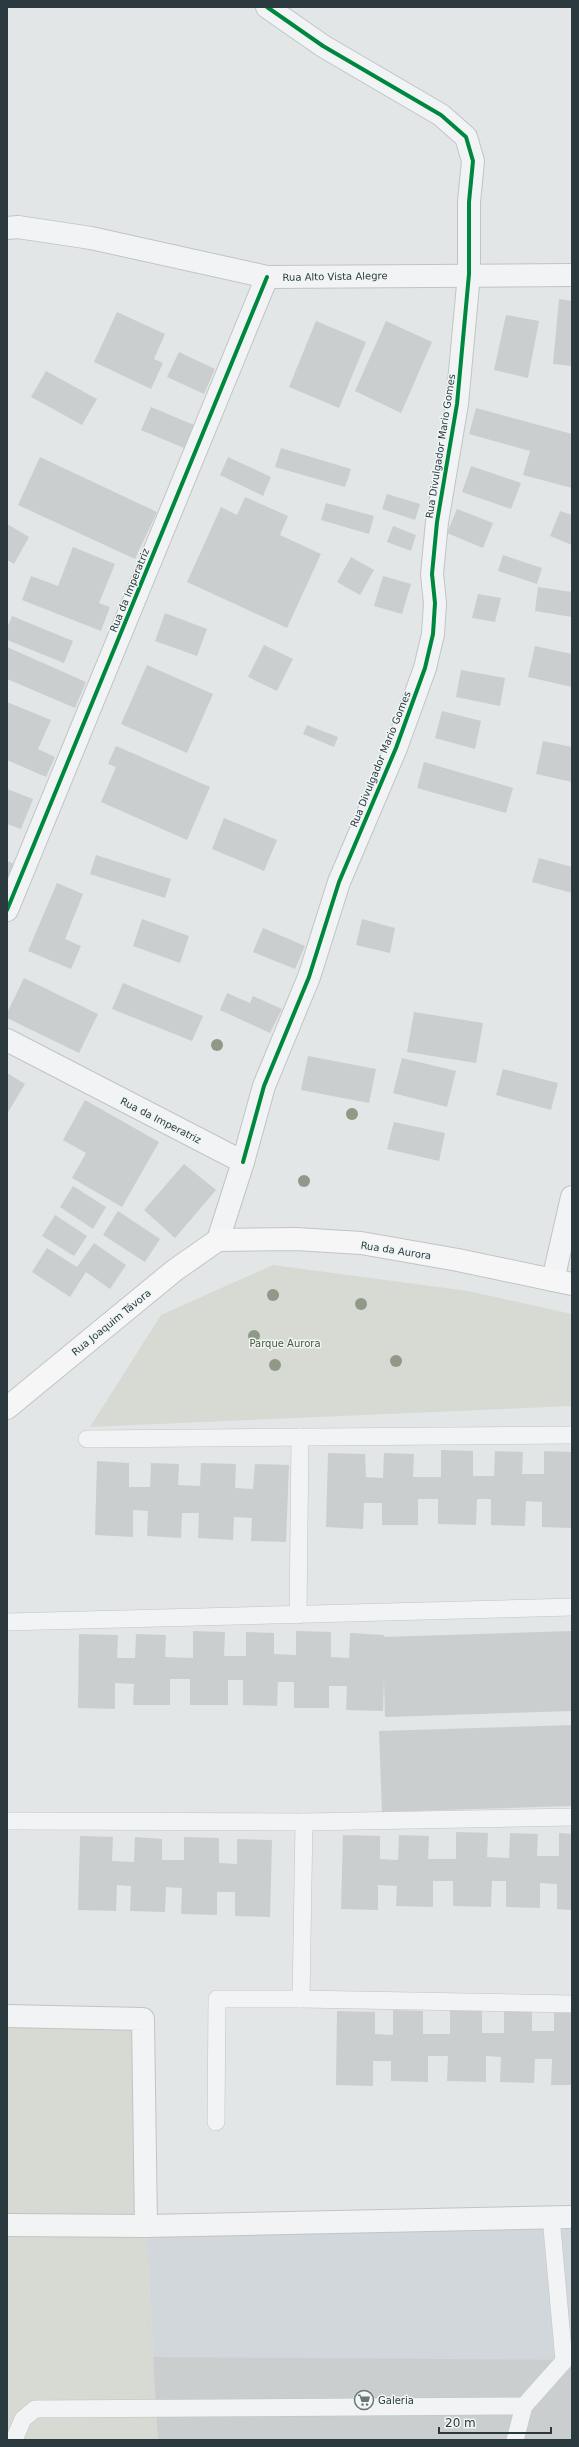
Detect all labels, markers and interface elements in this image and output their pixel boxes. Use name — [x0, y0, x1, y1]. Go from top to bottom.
street label: Rua Alto Vista Alegre — [282, 270, 388, 283]
street label: Rua Divulgador Mario Gomes — [424, 373, 457, 519]
street label: Rua da Imperatriz — [108, 547, 151, 634]
street label: Rua Divulgador Mario Gomes — [348, 690, 413, 829]
street label: Rua da Imperatriz — [118, 1095, 203, 1146]
street label: Rua da Aurora — [360, 1239, 432, 1261]
street label: Rua Joaquim Távora — [70, 1287, 153, 1358]
park label: Parque Aurora — [249, 1338, 321, 1349]
supermarket icon: Galeria — [353, 2389, 375, 2411]
place label: Galeria — [378, 2395, 414, 2406]
scale bar — [439, 2409, 551, 2435]
text: 20 m — [445, 2416, 476, 2430]

